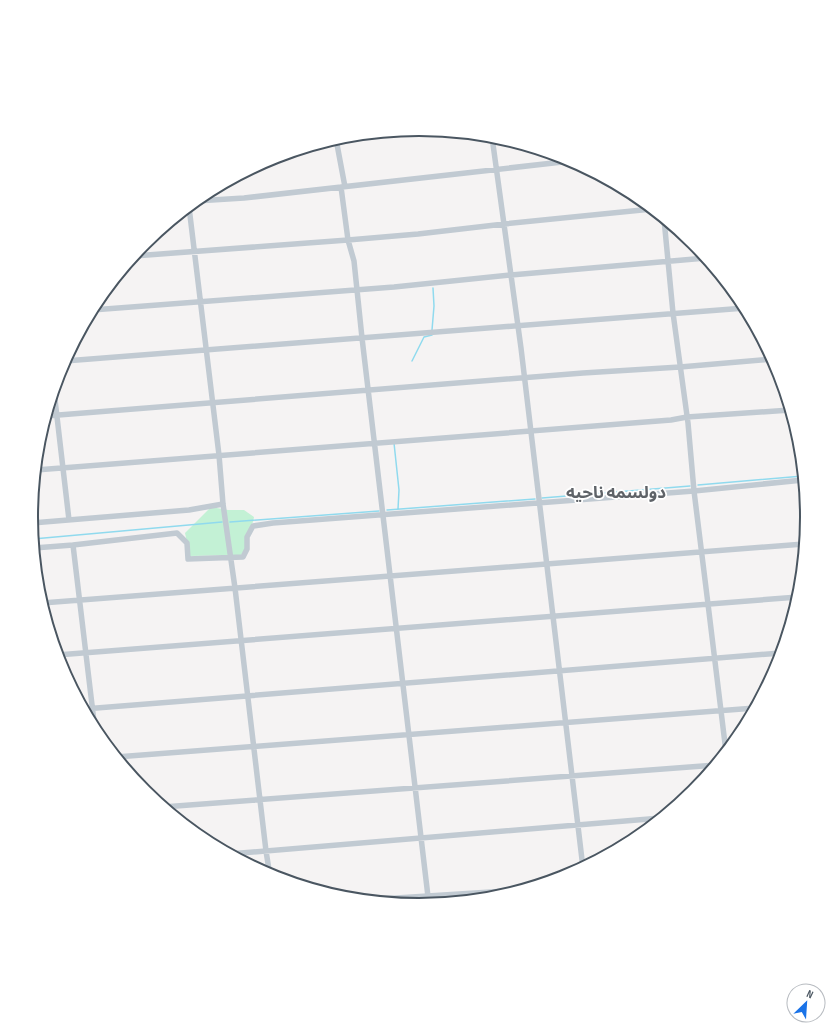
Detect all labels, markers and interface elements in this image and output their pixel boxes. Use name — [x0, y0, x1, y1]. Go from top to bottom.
district label: دولسمه ناحیه — [566, 483, 666, 503]
north arrow — [786, 983, 826, 1023]
text: N — [805, 987, 816, 1002]

